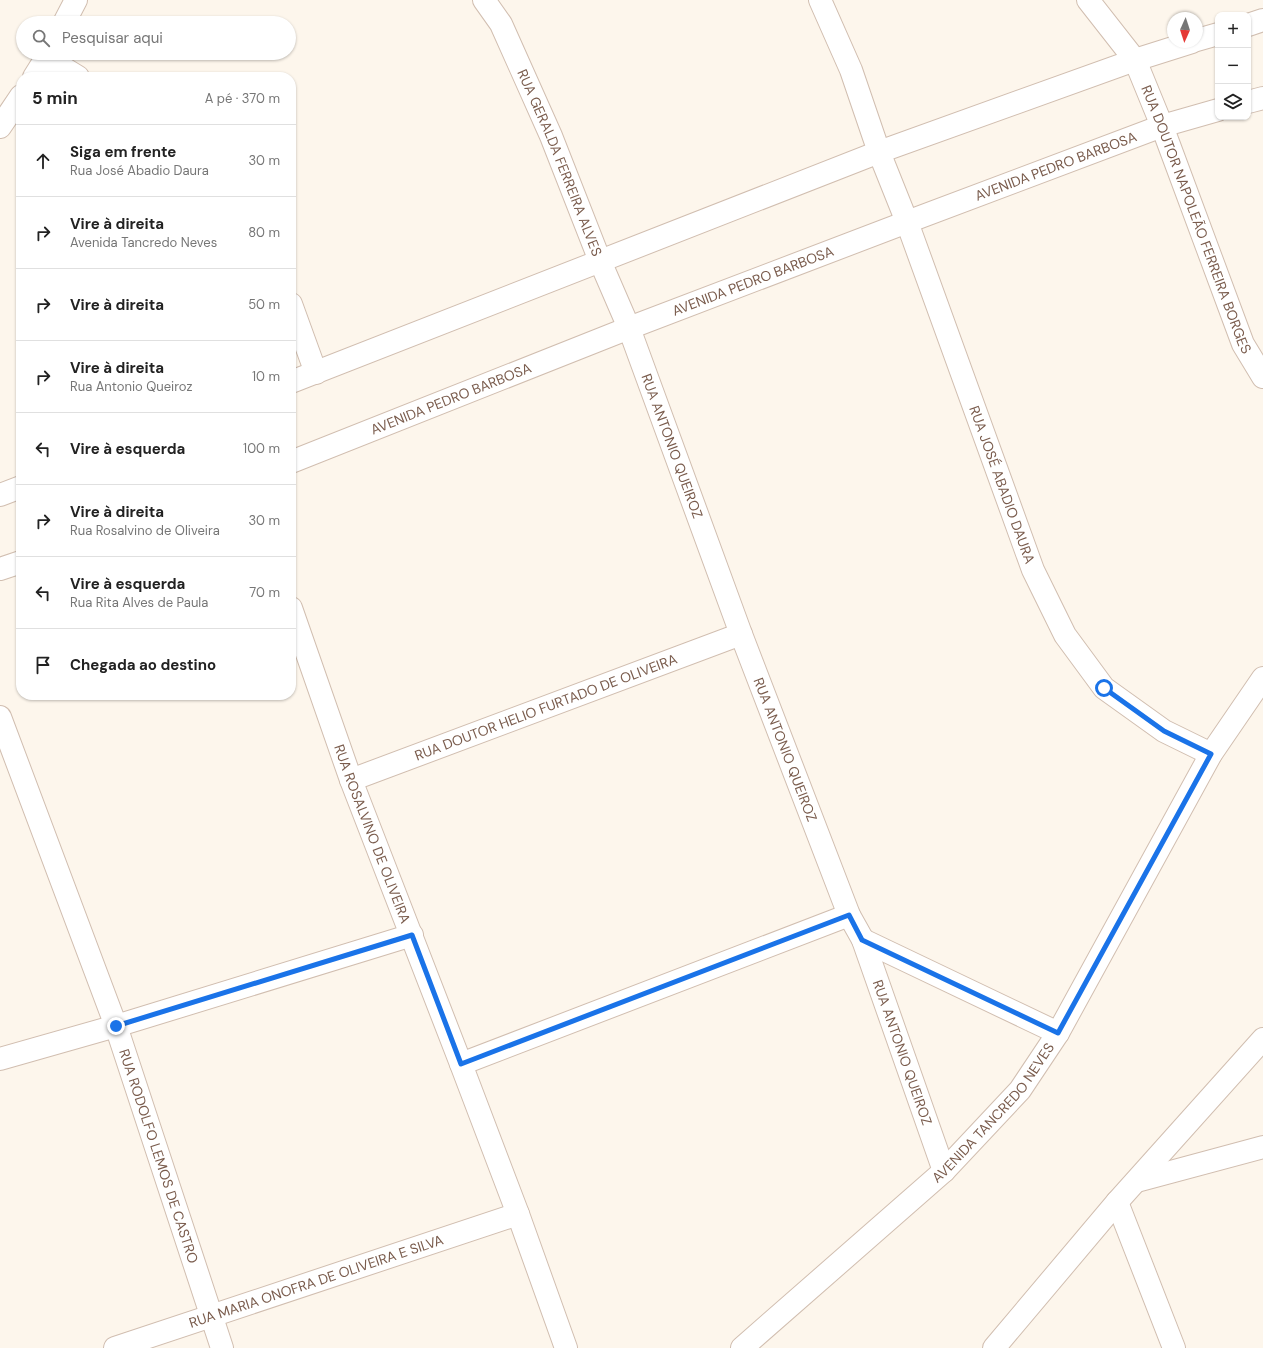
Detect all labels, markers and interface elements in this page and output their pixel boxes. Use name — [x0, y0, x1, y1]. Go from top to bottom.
north arrow — [1167, 12, 1203, 48]
map controls — [1215, 12, 1251, 120]
button: + — [1215, 12, 1251, 48]
search box — [16, 16, 296, 60]
icon: search — [30, 27, 52, 49]
text: Pesquisar aqui — [62, 28, 163, 48]
button: − — [1215, 48, 1251, 84]
street label: RUA GERALDA FERREIRA ALVES — [513, 66, 606, 259]
street label: RUA DOUTOR NAPOLEÃO FERREIRA BORGES — [1137, 83, 1256, 357]
button: layers — [1215, 84, 1251, 120]
text: 5 min — [32, 87, 78, 109]
text: A pé · 370 m — [205, 90, 280, 107]
street label: AVENIDA PEDRO BARBOSA — [972, 127, 1139, 205]
text: Siga em frente — [70, 142, 176, 162]
icon: ahead — [32, 150, 54, 172]
text: 30 m — [248, 152, 280, 169]
text: Rua José Abadio Daura — [70, 162, 209, 179]
text: Vire à direita — [70, 214, 164, 234]
icon: right — [32, 222, 54, 244]
text: 80 m — [248, 224, 280, 241]
text: Avenida Tancredo Neves — [70, 234, 217, 251]
street label: AVENIDA PEDRO BARBOSA — [669, 242, 836, 320]
icon: right — [32, 294, 54, 316]
text: Vire à direita — [70, 295, 164, 315]
text: 50 m — [248, 296, 280, 313]
text: Vire à direita — [70, 358, 164, 378]
street label: AVENIDA PEDRO BARBOSA — [368, 359, 534, 439]
icon: right — [32, 366, 54, 388]
text: 10 m — [252, 368, 280, 385]
street label: RUA ANTONIO QUEIROZ — [637, 371, 707, 521]
text: Rua Antonio Queiroz — [70, 378, 192, 395]
street label: RUA JOSÉ ABADIO DAURA — [965, 403, 1039, 566]
icon: left — [32, 438, 54, 460]
text: Vire à esquerda — [70, 439, 185, 459]
text: 100 m — [243, 440, 280, 457]
text: Vire à direita — [70, 502, 164, 522]
icon: right — [32, 510, 54, 532]
text: 30 m — [248, 512, 280, 529]
text: Rua Rosalvino de Oliveira — [70, 522, 220, 539]
text: Vire à esquerda — [70, 574, 185, 594]
icon: left — [32, 582, 54, 604]
text: 70 m — [249, 584, 280, 601]
text: Rua Rita Alves de Paula — [70, 594, 208, 611]
street label: RUA DOUTOR HELIO FURTADO DE OLIVEIRA — [412, 650, 680, 764]
icon: arrive — [32, 654, 54, 676]
text: Chegada ao destino — [70, 655, 216, 675]
street label: RUA ANTONIO QUEIROZ — [750, 675, 821, 824]
route start — [1095, 679, 1113, 697]
street label: RUA ROSALVINO DE OLIVEIRA — [330, 742, 415, 926]
street label: RUA ANTONIO QUEIROZ — [869, 977, 936, 1127]
route end — [107, 1017, 125, 1035]
street label: AVENIDA TANCREDO NEVES — [928, 1039, 1058, 1187]
street label: RUA RODOLFO LEMOS DE CASTRO — [115, 1047, 202, 1266]
street label: RUA MARIA ONOFRA DE OLIVEIRA E SILVA — [187, 1230, 446, 1332]

